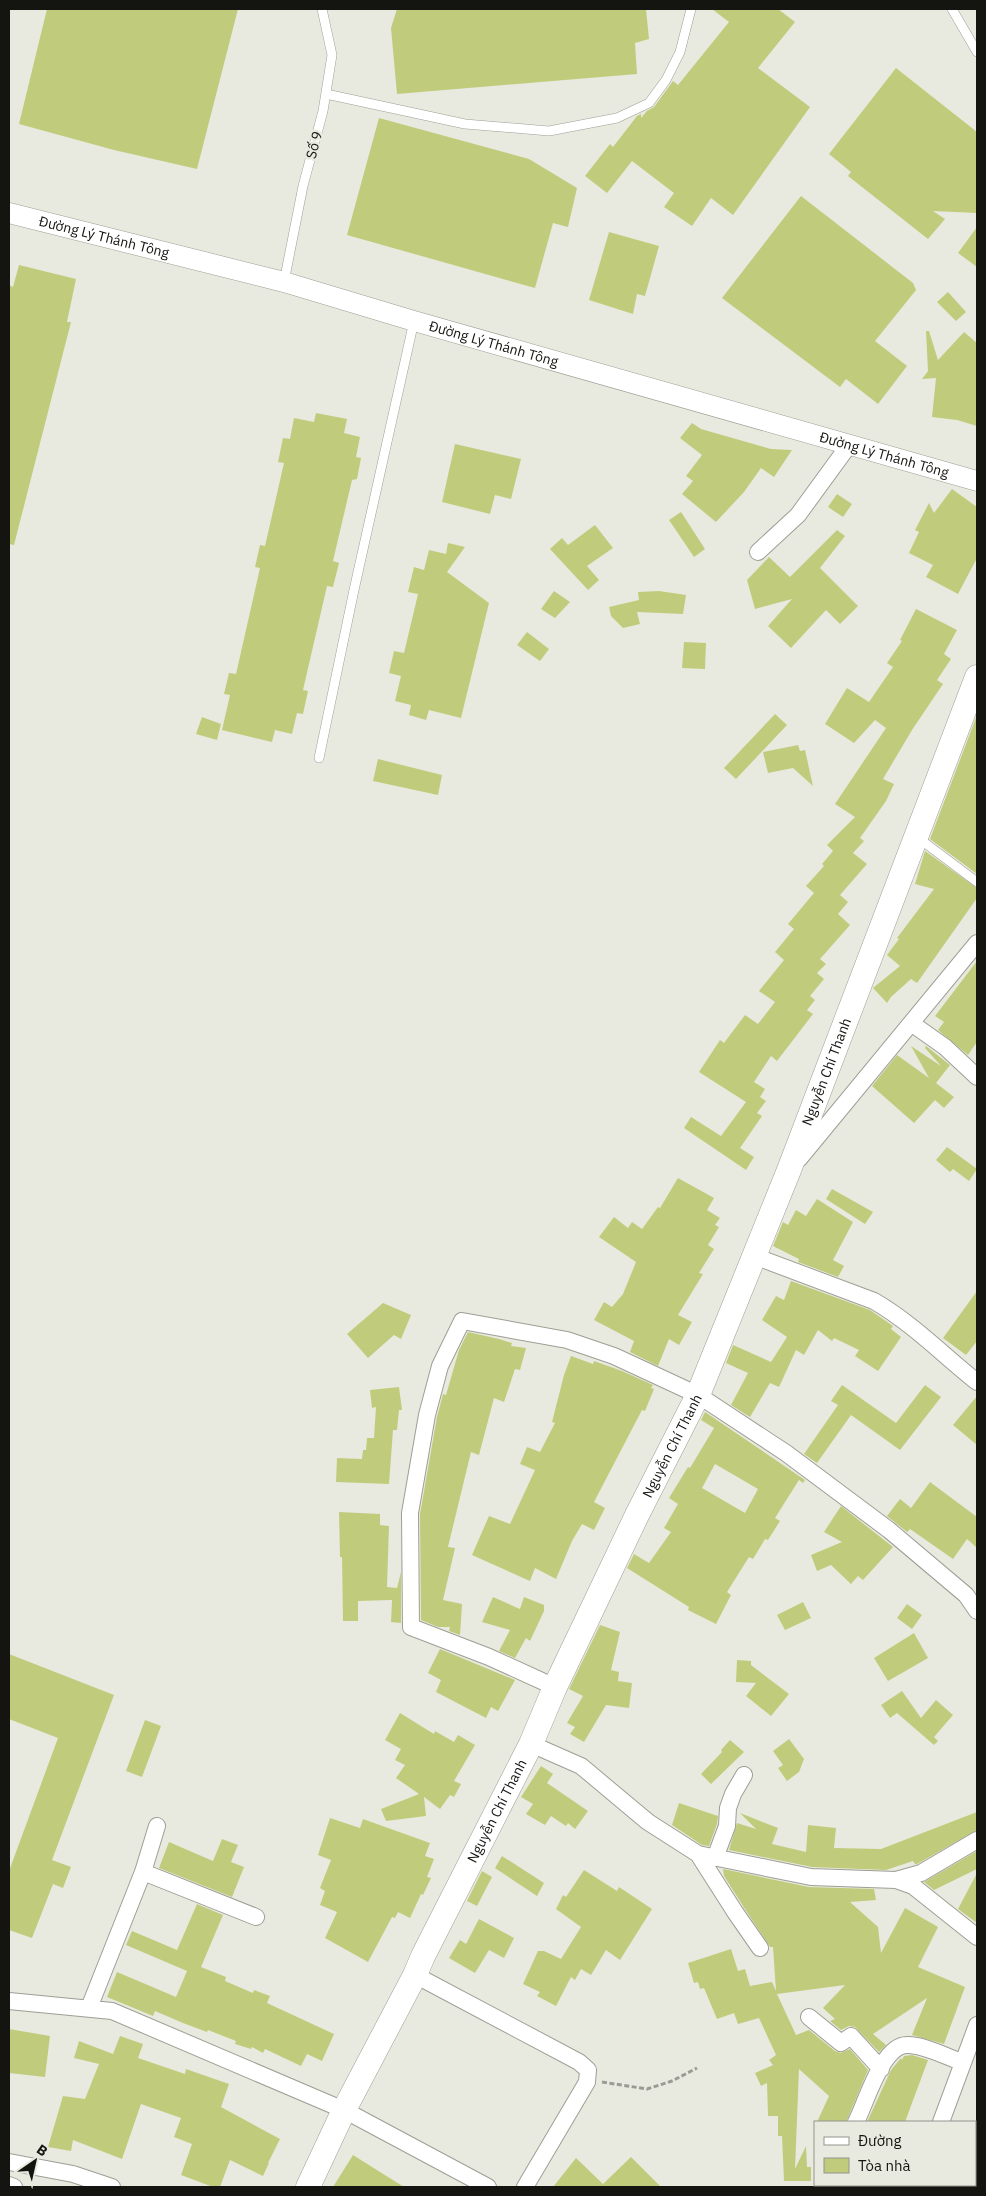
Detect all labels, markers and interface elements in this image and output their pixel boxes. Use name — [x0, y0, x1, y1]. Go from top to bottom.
street label: Số 9 — [302, 129, 326, 161]
street label: Đường Lý Thánh Tông — [37, 212, 172, 262]
street label: Đường Lý Thánh Tông — [427, 317, 561, 371]
street label: Đường Lý Thánh Tông — [817, 428, 951, 482]
street label: Nguyễn Chí Thanh — [798, 1015, 855, 1128]
street label: Nguyễn Chí Thanh — [638, 1391, 706, 1501]
street label: Nguyễn Chí Thanh — [463, 1756, 531, 1866]
legend — [814, 2121, 976, 2186]
text: Đường — [858, 2131, 902, 2150]
north arrow — [10, 2136, 60, 2186]
text: B — [33, 2140, 51, 2160]
text: Tòa nhà — [858, 2156, 911, 2175]

